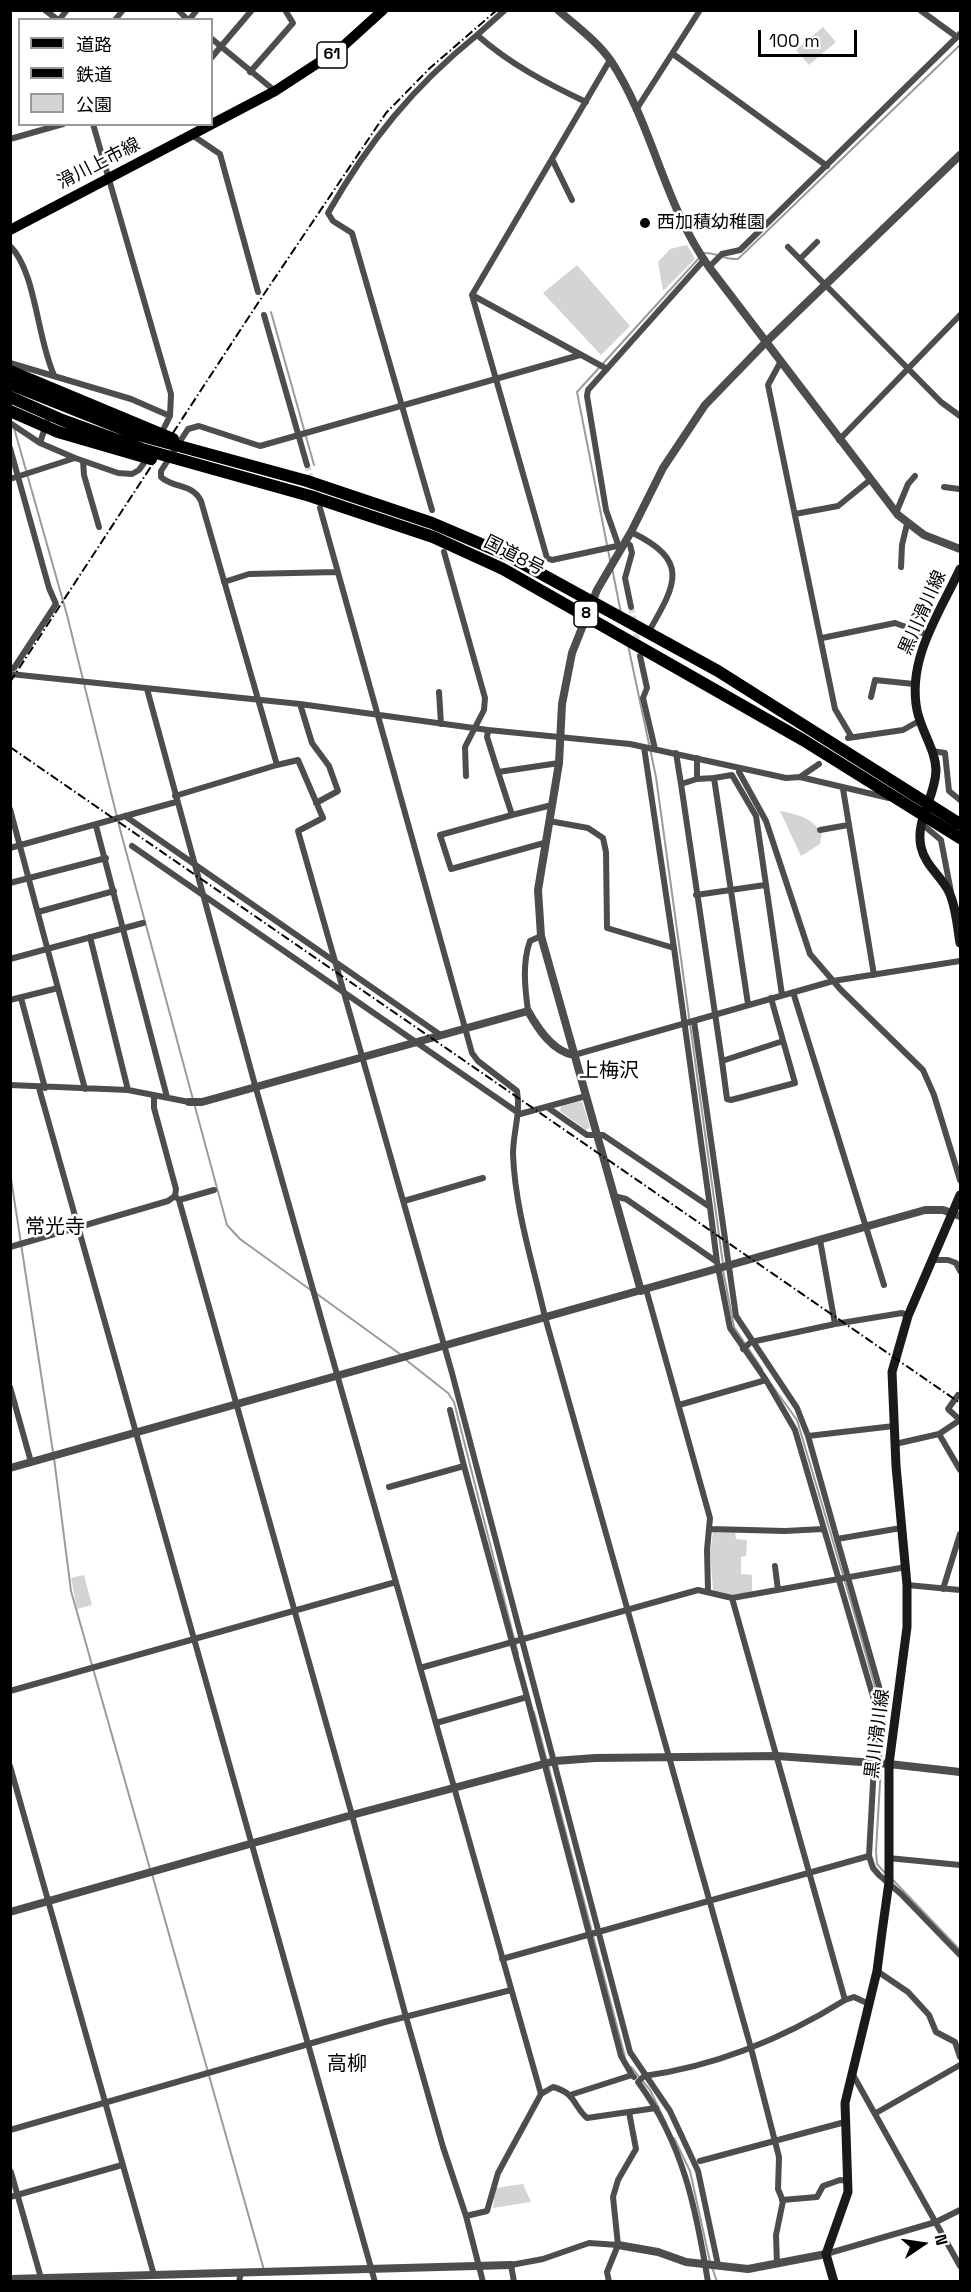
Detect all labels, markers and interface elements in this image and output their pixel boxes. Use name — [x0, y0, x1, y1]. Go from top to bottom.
legend — [18, 18, 213, 126]
scale bar — [761, 18, 860, 56]
text: 100 m — [769, 29, 820, 52]
text: 道路 — [76, 33, 112, 56]
road number: 61 — [317, 42, 347, 68]
text: 鉄道 — [76, 63, 112, 86]
text: 公園 — [76, 93, 112, 116]
street label: 滑川上市線 — [54, 134, 144, 194]
place label: 西加積幼稚園 — [657, 212, 765, 234]
marker: 西加積幼稚園 — [638, 216, 652, 230]
street label: 国道8号 — [480, 532, 548, 580]
street label: 黒川滑川線 — [895, 567, 951, 659]
road number: 8 — [574, 601, 598, 627]
district label: 上梅沢 — [579, 1060, 639, 1084]
district label: 常光寺 — [25, 1216, 85, 1240]
street label: 黒川滑川線 — [862, 1688, 894, 1780]
district label: 高柳 — [327, 2053, 367, 2077]
north arrow — [893, 2214, 953, 2274]
text: N — [930, 2232, 952, 2247]

